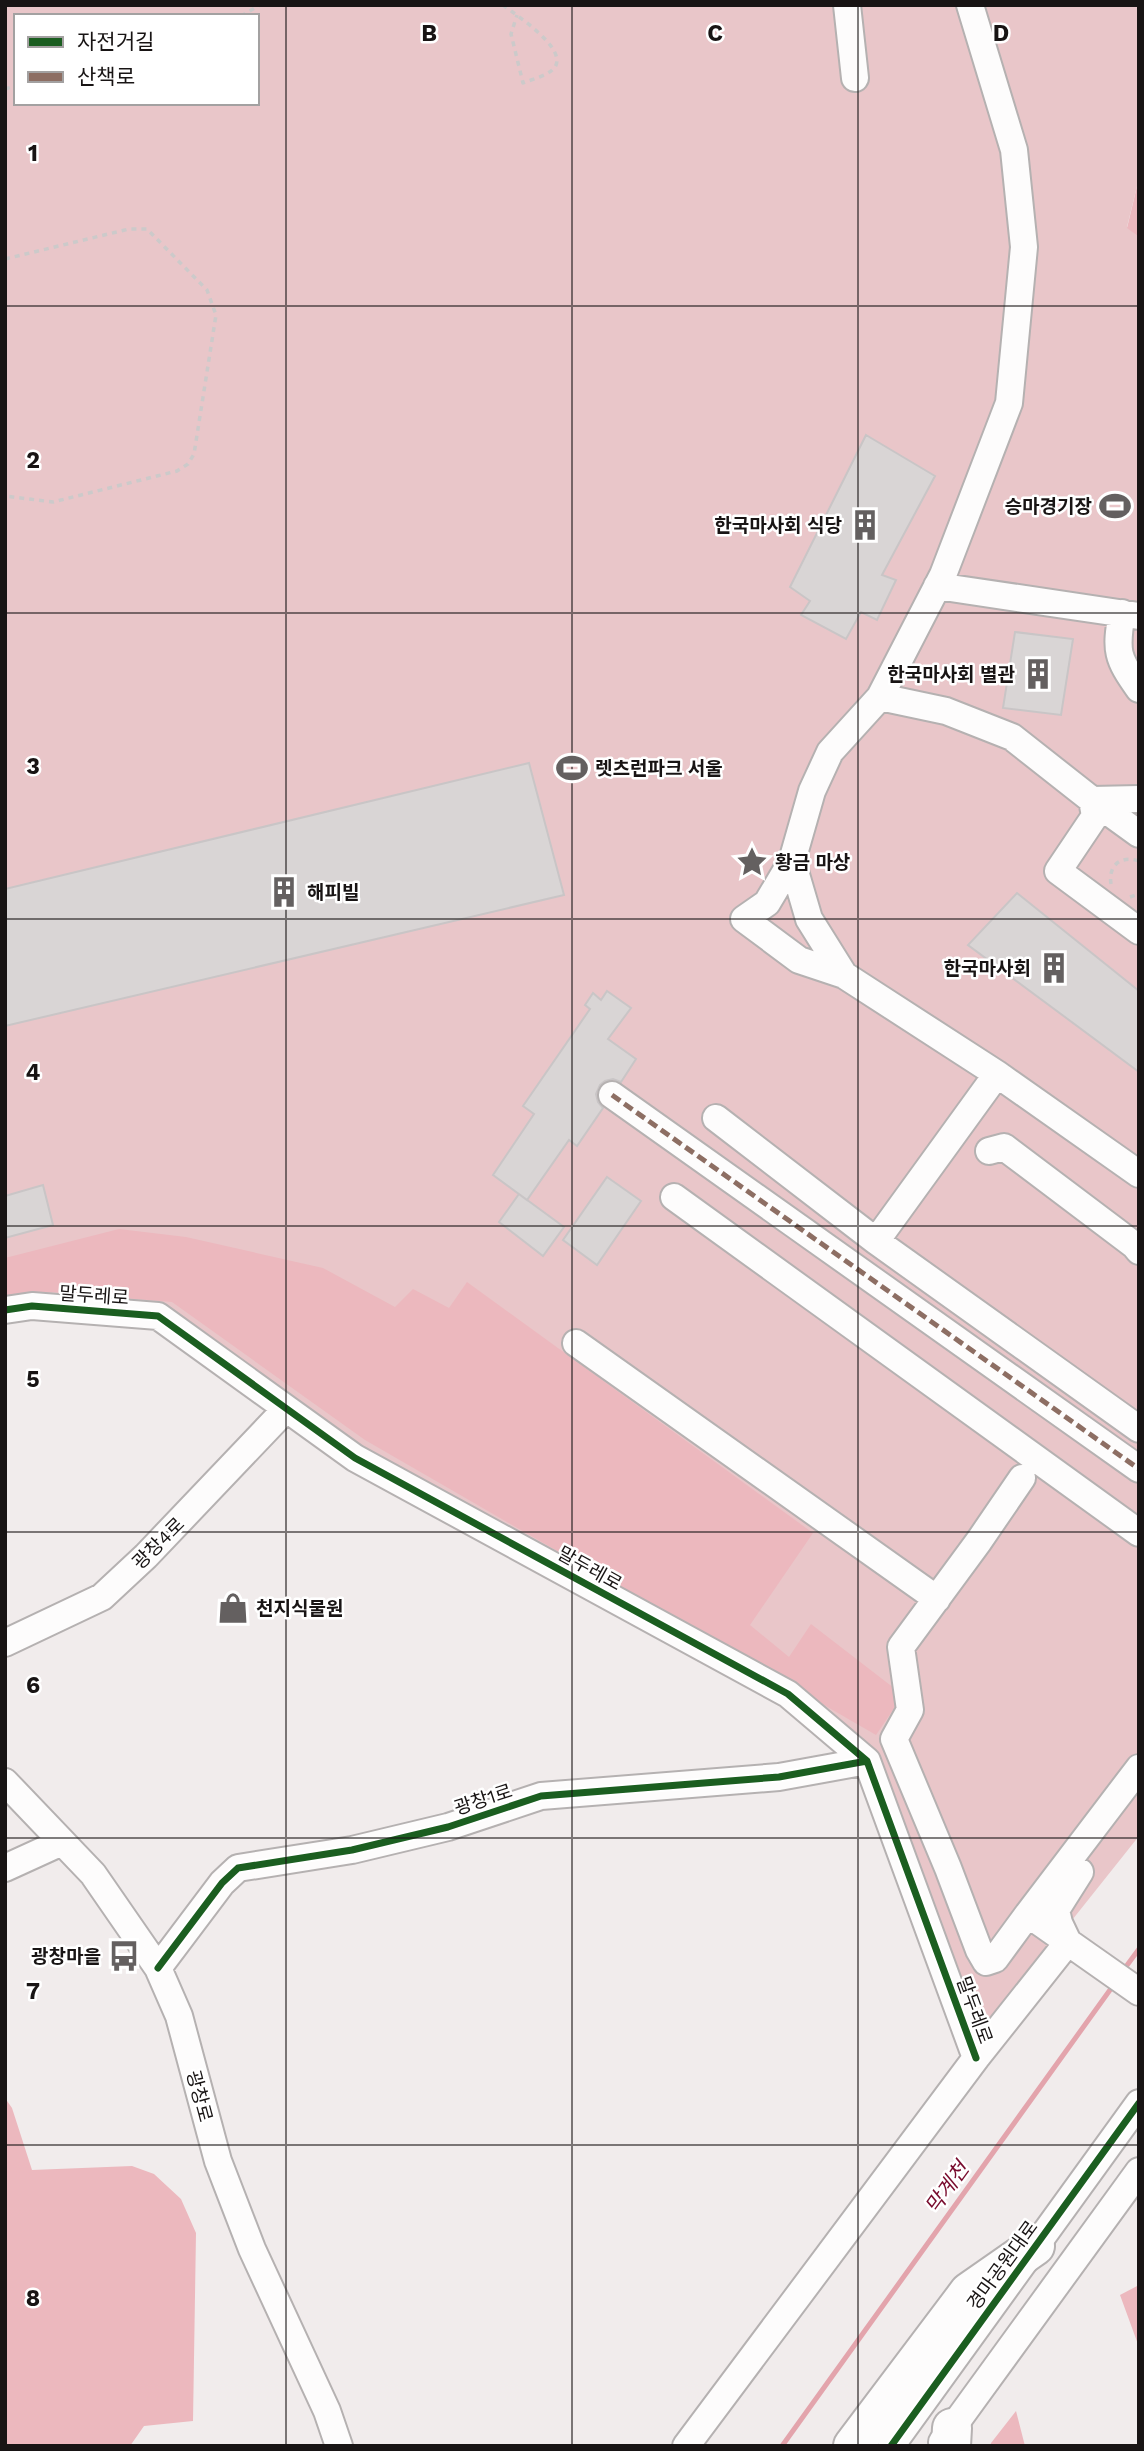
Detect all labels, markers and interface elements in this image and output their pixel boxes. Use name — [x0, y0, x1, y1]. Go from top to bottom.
legend — [14, 14, 259, 105]
text: B — [421, 20, 437, 47]
text: C — [707, 20, 723, 47]
text: D — [993, 20, 1009, 47]
text: 자전거길 — [77, 29, 154, 54]
text: 산책로 — [77, 64, 135, 89]
text: 1 — [28, 140, 38, 167]
text: 2 — [26, 447, 40, 474]
sports icon: 승마경기장 — [1098, 489, 1132, 523]
place label: 승마경기장 — [1005, 495, 1092, 518]
building icon: 한국마사회 식당 — [848, 508, 882, 542]
place label: 한국마사회 식당 — [714, 514, 843, 537]
building icon: 한국마사회 별관 — [1021, 657, 1055, 691]
place label: 한국마사회 별관 — [887, 663, 1016, 686]
sports icon: 렛츠런파크 서울 — [555, 751, 589, 785]
text: 3 — [26, 753, 40, 780]
place label: 렛츠런파크 서울 — [595, 757, 723, 780]
place icon: 황금 마상 — [735, 845, 769, 879]
place label: 황금 마상 — [775, 851, 850, 874]
building icon: 해피빌 — [267, 875, 301, 909]
place label: 해피빌 — [307, 881, 359, 904]
building icon: 한국마사회 — [1037, 951, 1071, 985]
place label: 한국마사회 — [944, 957, 1031, 980]
text: 4 — [26, 1059, 41, 1086]
street label: 말두레로 — [58, 1282, 130, 1309]
text: 5 — [26, 1366, 40, 1393]
street label: 광창4로 — [128, 1513, 189, 1574]
street label: 말두레로 — [554, 1541, 626, 1595]
shop icon: 천지식물원 — [216, 1591, 250, 1625]
place label: 천지식물원 — [256, 1597, 343, 1620]
text: 6 — [26, 1672, 40, 1699]
street label: 광창1로 — [451, 1779, 515, 1820]
bus stop icon: 광창마을 — [107, 1939, 141, 1973]
place label: 광창마을 — [31, 1945, 101, 1968]
street label: 말두레로 — [952, 1973, 997, 2047]
text: 7 — [26, 1978, 40, 2005]
street label: 광창로 — [182, 2068, 217, 2124]
water label: 막계천 — [919, 2155, 975, 2219]
street label: 경마공원대로 — [962, 2216, 1043, 2314]
text: 8 — [26, 2285, 40, 2312]

